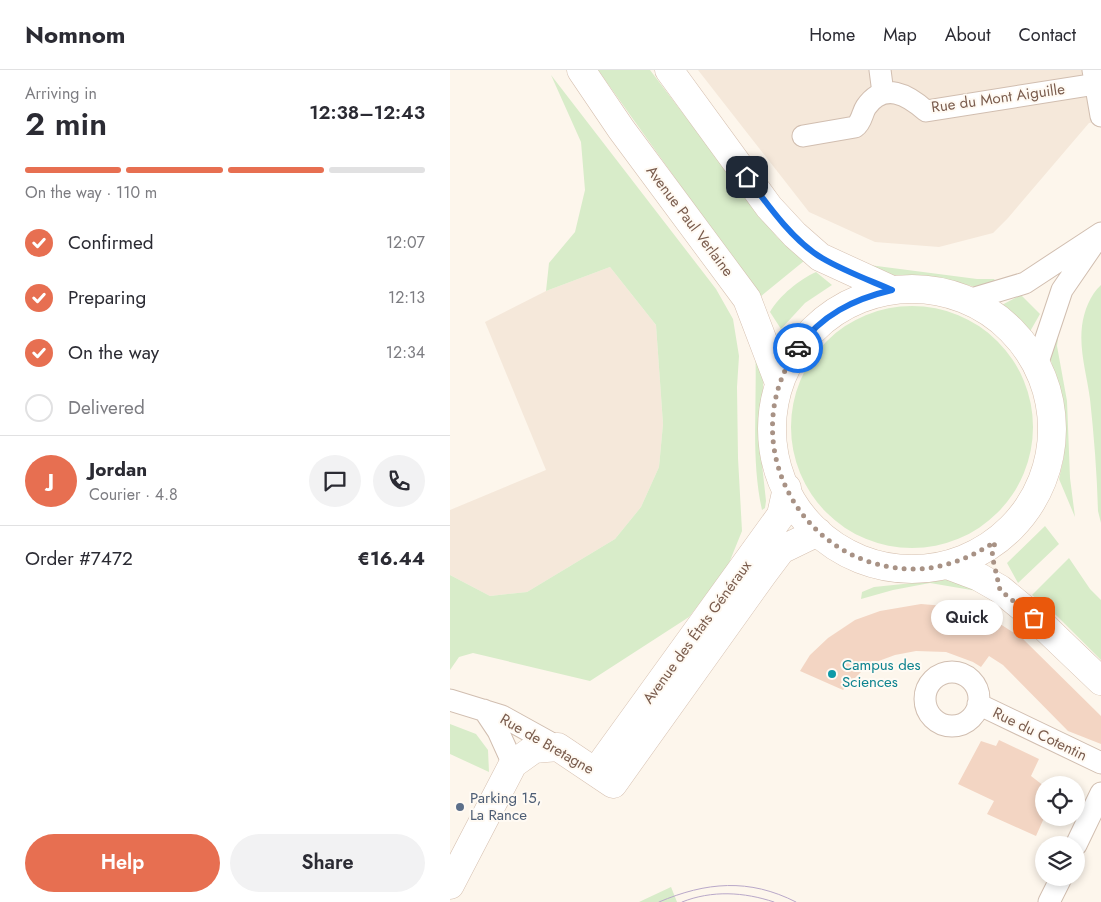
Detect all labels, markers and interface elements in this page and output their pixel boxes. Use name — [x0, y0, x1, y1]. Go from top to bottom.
text: Nomnom — [25, 17, 126, 52]
text: Home — [809, 22, 855, 48]
text: Map — [883, 22, 917, 48]
text: About — [945, 22, 990, 48]
text: Contact — [1018, 22, 1076, 48]
street label: Rue du Mont Aiguille — [930, 78, 1066, 118]
text: Arriving in — [25, 82, 97, 105]
text: 12:38–12:43 — [309, 99, 425, 126]
text: 2 min — [25, 101, 107, 147]
pin — [726, 156, 768, 198]
street label: Avenue Paul Verlaine — [641, 161, 739, 281]
icon: home — [733, 163, 761, 191]
text: On the way · 110 m — [25, 181, 157, 204]
icon: check — [25, 229, 53, 257]
text: Confirmed — [68, 229, 154, 256]
text: 12:07 — [386, 231, 425, 254]
icon: check — [25, 284, 53, 312]
text: Preparing — [68, 284, 146, 311]
text: 12:13 — [388, 286, 425, 309]
courier — [773, 323, 823, 373]
icon: car — [784, 334, 812, 362]
icon: check — [25, 339, 53, 367]
text: On the way — [68, 339, 159, 366]
text: 12:34 — [386, 341, 425, 364]
text: Delivered — [68, 394, 145, 421]
button: chat — [309, 455, 361, 507]
button: phone — [373, 455, 425, 507]
text: Jordan — [89, 456, 147, 483]
text: J — [48, 467, 54, 494]
text: Courier · 4.8 — [89, 483, 178, 506]
text: Order #7472 — [25, 545, 133, 572]
text: €16.44 — [358, 545, 425, 572]
street label: Avenue des États Généraux — [637, 555, 757, 708]
pin — [1013, 597, 1055, 639]
callout: Quick — [932, 600, 1004, 636]
icon: bag — [1020, 604, 1048, 632]
text: Quick — [945, 606, 989, 629]
place label: Campus des Sciences — [842, 654, 920, 693]
marker: Campus des Sciences — [826, 668, 838, 680]
street label: Rue du Cotentin — [989, 702, 1091, 766]
street label: Rue de Bretagne — [496, 708, 598, 780]
map controls — [1035, 776, 1085, 886]
button: locate — [1035, 776, 1085, 826]
place label: Parking 15, La Rance — [470, 787, 541, 826]
marker: Parking 15, La Rance — [454, 801, 466, 813]
button: Help — [25, 834, 220, 892]
button: Share — [230, 834, 425, 892]
button: layers — [1035, 836, 1085, 886]

